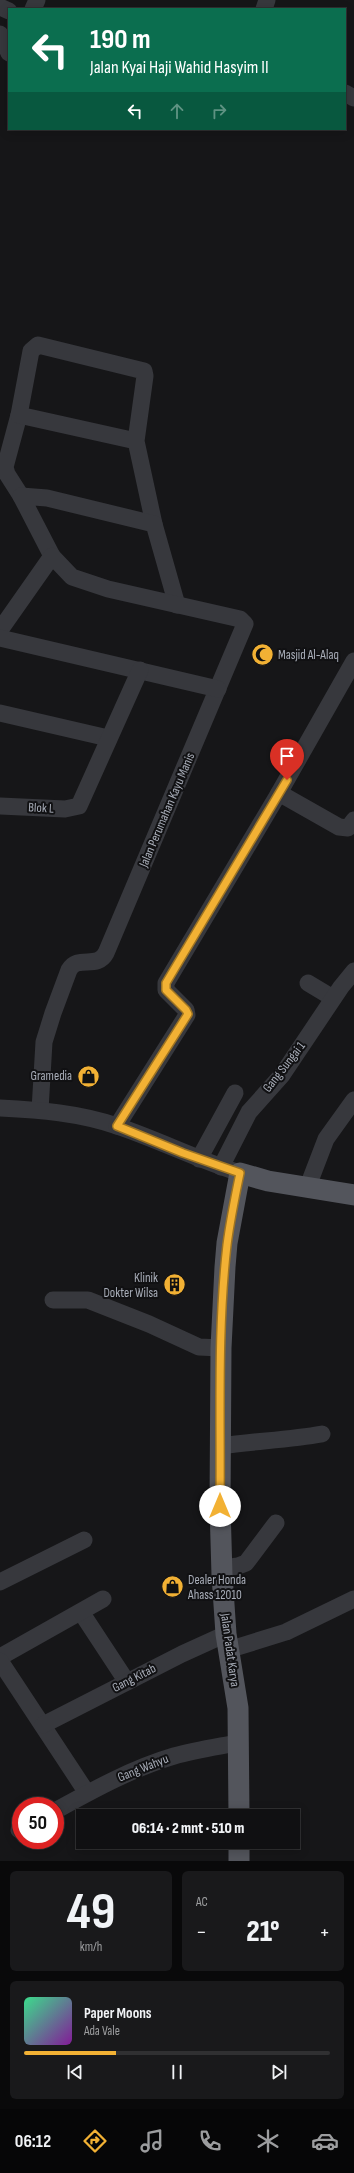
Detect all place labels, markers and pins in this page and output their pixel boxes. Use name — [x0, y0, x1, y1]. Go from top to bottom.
mosque icon: Masjid Al-Alaq — [250, 642, 276, 668]
place label: Masjid Al-Alaq — [278, 647, 339, 663]
pin — [270, 739, 304, 780]
shop icon: Gramedia — [75, 1063, 101, 1089]
place label: Gramedia — [31, 1068, 72, 1084]
place label: Klinik Dokter Wilsa — [103, 1270, 158, 1301]
building icon: Klinik Dokter Wilsa — [161, 1272, 187, 1298]
place label: Dealer Honda Ahass 12010 — [187, 1572, 246, 1603]
shop icon: Dealer Honda Ahass 12010 — [159, 1574, 185, 1600]

